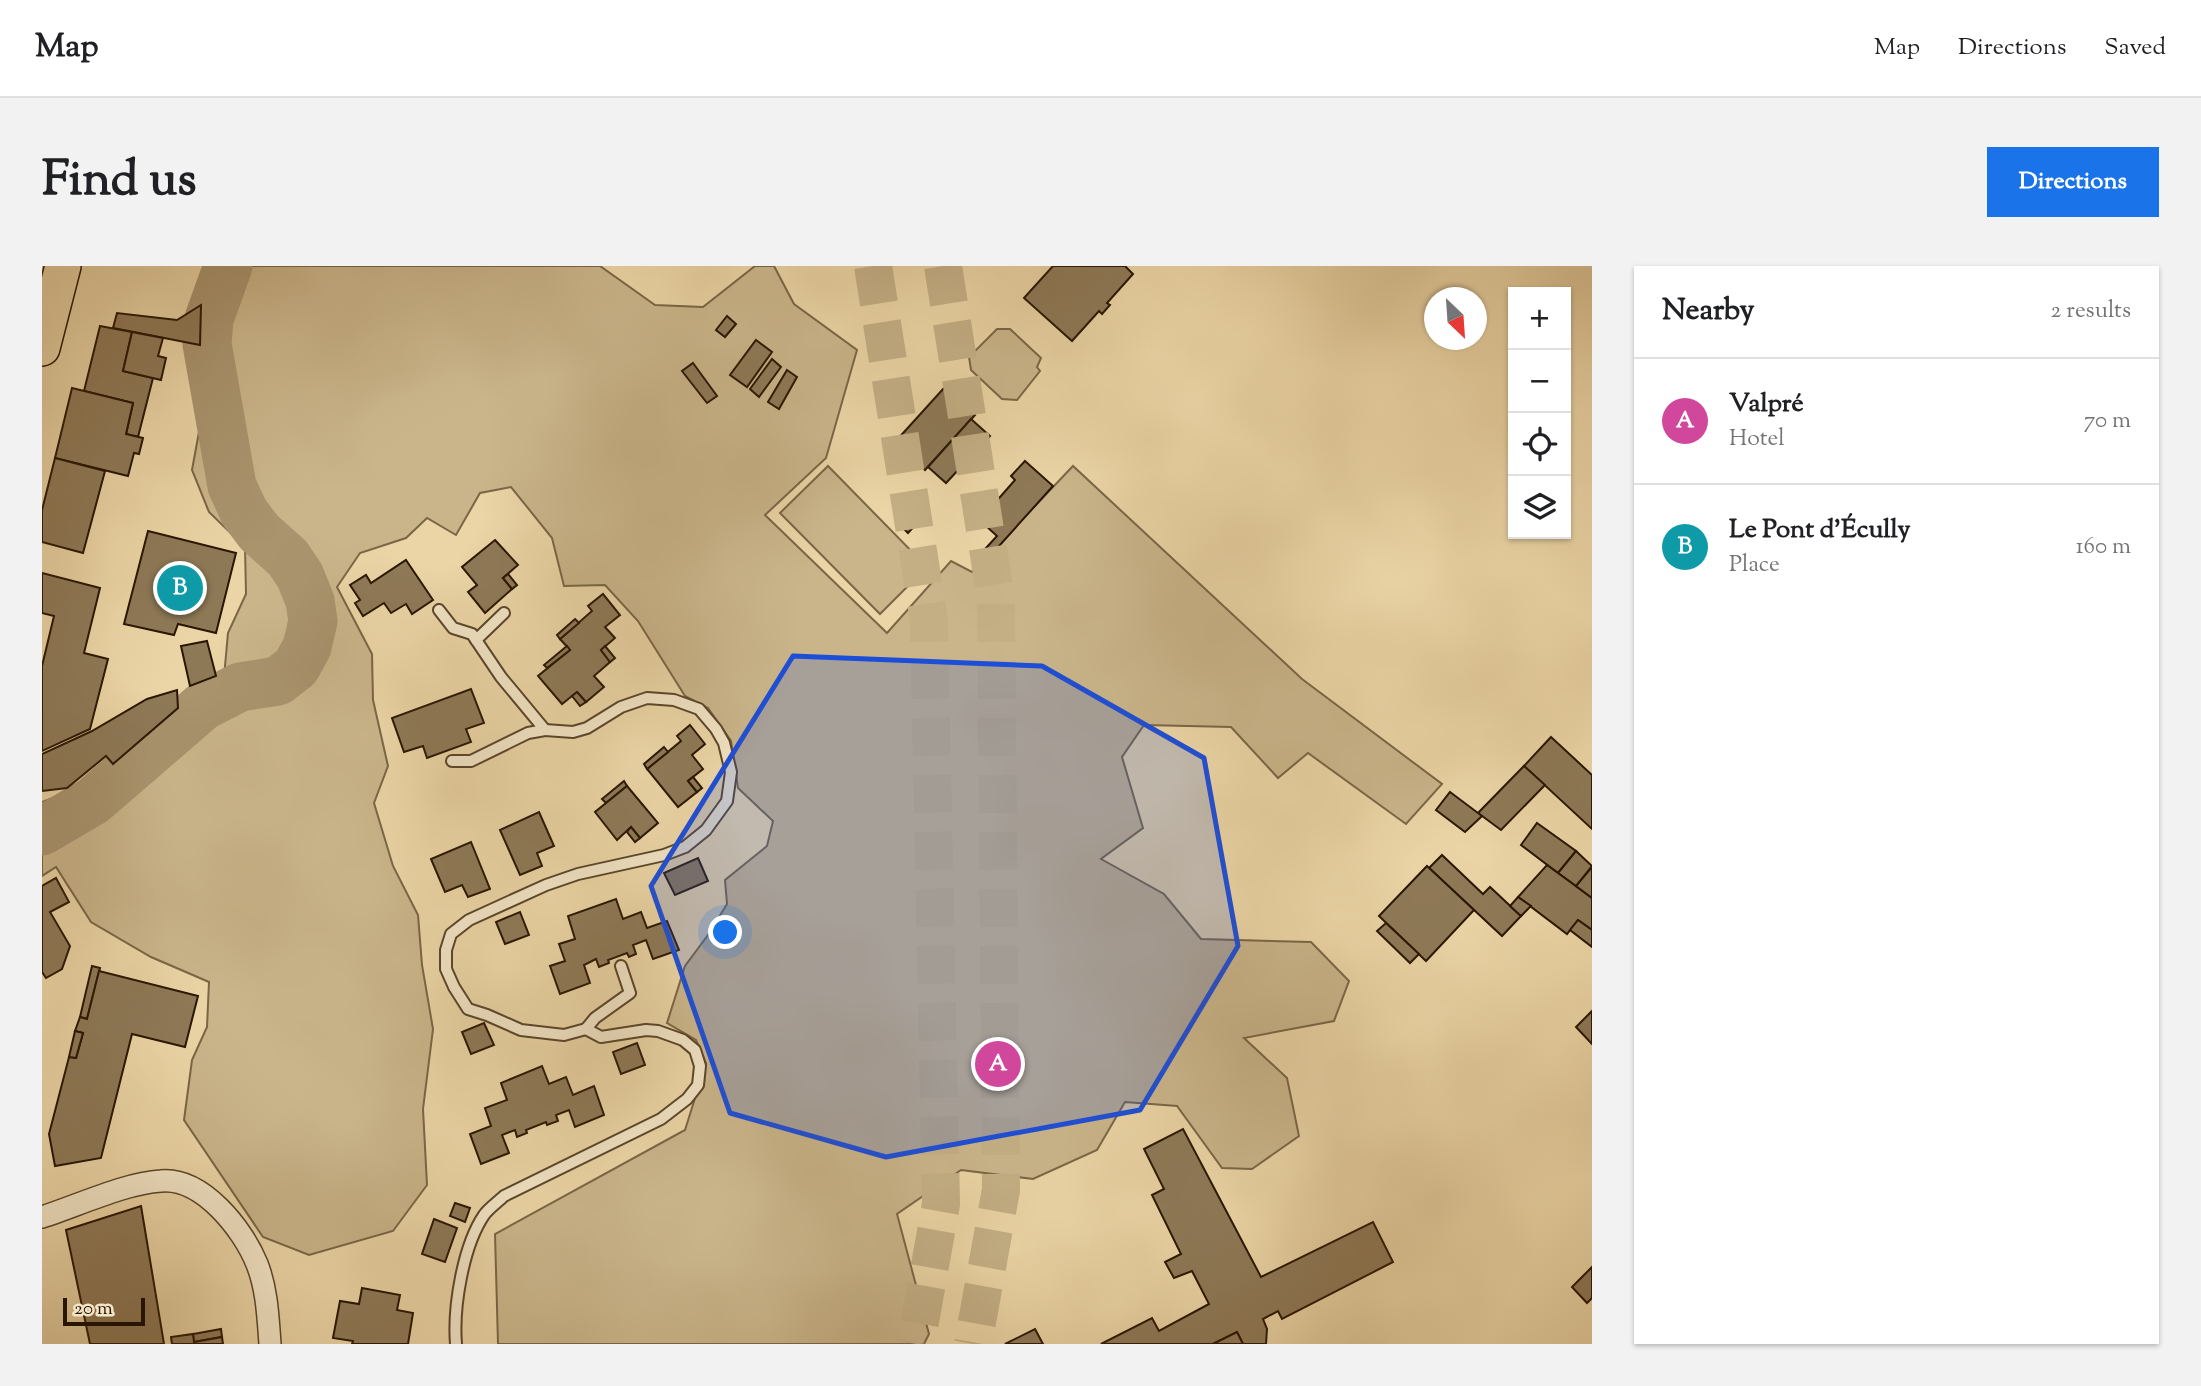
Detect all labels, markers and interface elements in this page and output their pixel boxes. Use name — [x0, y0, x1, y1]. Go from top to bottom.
text: Map — [35, 24, 99, 72]
text: Map — [1874, 31, 1920, 65]
text: Directions — [1958, 31, 2066, 65]
text: Saved — [2104, 31, 2166, 65]
text: Find us — [42, 147, 196, 217]
button: Directions — [1987, 147, 2159, 217]
north arrow — [1424, 287, 1487, 350]
map controls — [1508, 287, 1571, 539]
button: + — [1508, 287, 1571, 350]
text: Nearby — [1662, 290, 1754, 333]
text: 2 results — [2051, 295, 2131, 328]
button: − — [1508, 350, 1571, 413]
text: Valpré — [1729, 386, 1804, 423]
text: A — [1676, 405, 1694, 438]
text: 70 m — [2084, 405, 2131, 438]
button: locate — [1508, 413, 1571, 476]
text: Hotel — [1729, 423, 1785, 456]
button: layers — [1508, 476, 1571, 539]
text: Le Pont d'Écully — [1729, 512, 1911, 549]
text: B — [1678, 531, 1692, 564]
text: 160 m — [2076, 531, 2131, 564]
text: Place — [1729, 549, 1780, 582]
pin: B — [157, 562, 203, 614]
your location — [708, 915, 742, 949]
pin: A — [975, 1038, 1021, 1090]
scale bar — [63, 1295, 145, 1327]
text: 20 m — [74, 1296, 113, 1323]

